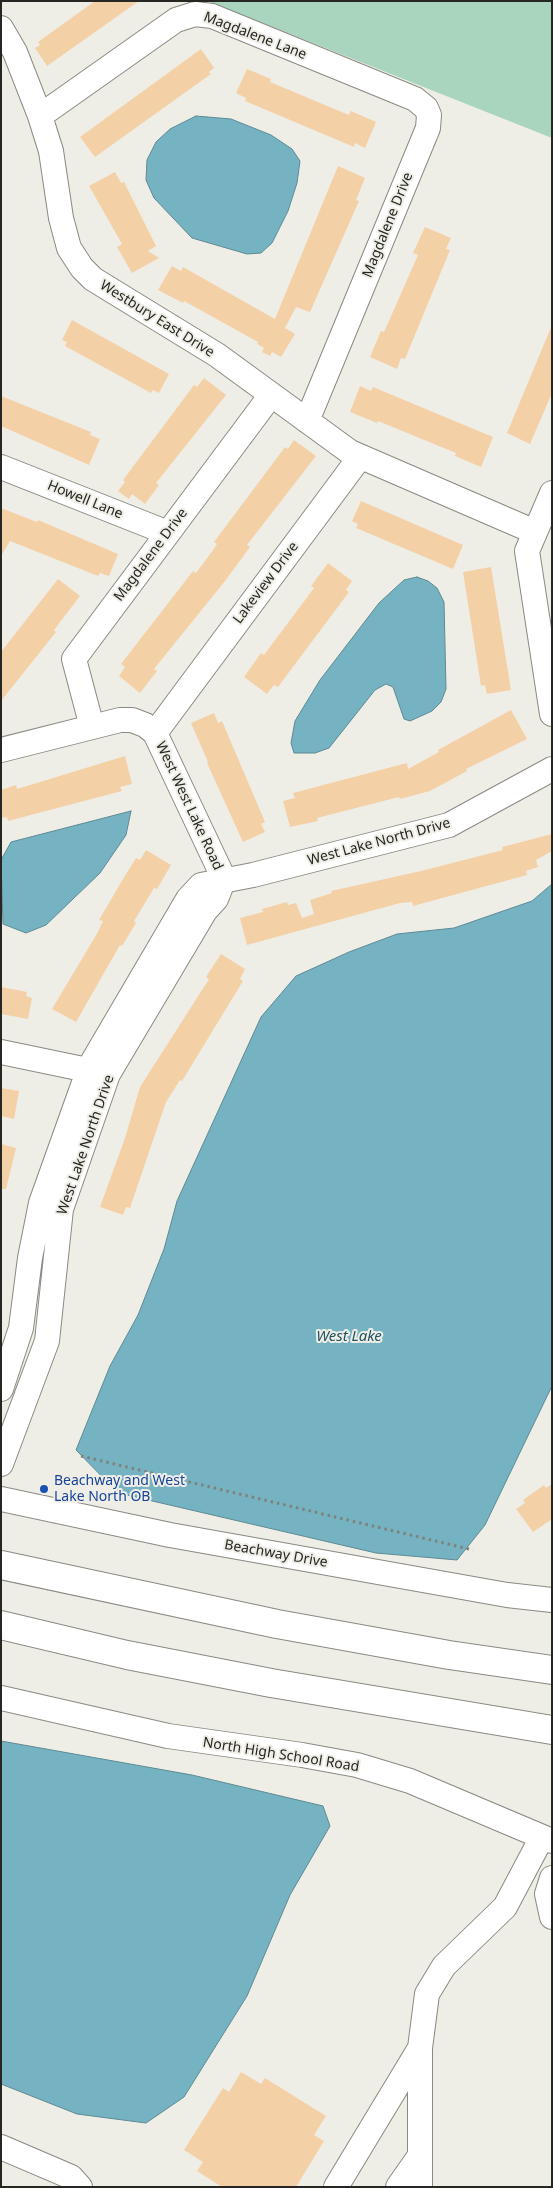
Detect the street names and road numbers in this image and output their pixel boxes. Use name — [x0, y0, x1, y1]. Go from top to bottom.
street label: Magdalene Lane — [201, 9, 309, 63]
street label: Magdalene Drive — [359, 170, 417, 280]
street label: Westbury East Drive — [97, 277, 217, 361]
street label: Howell Lane — [45, 477, 125, 523]
street label: Magdalene Drive — [111, 505, 191, 605]
street label: Lakeview Drive — [230, 539, 302, 627]
street label: West West Lake Road — [152, 739, 226, 873]
street label: West Lake North Drive — [306, 815, 452, 869]
street label: West Lake North Drive — [54, 1073, 118, 1217]
street label: Beachway Drive — [223, 1537, 329, 1571]
street label: North High School Road — [202, 1734, 360, 1776]

